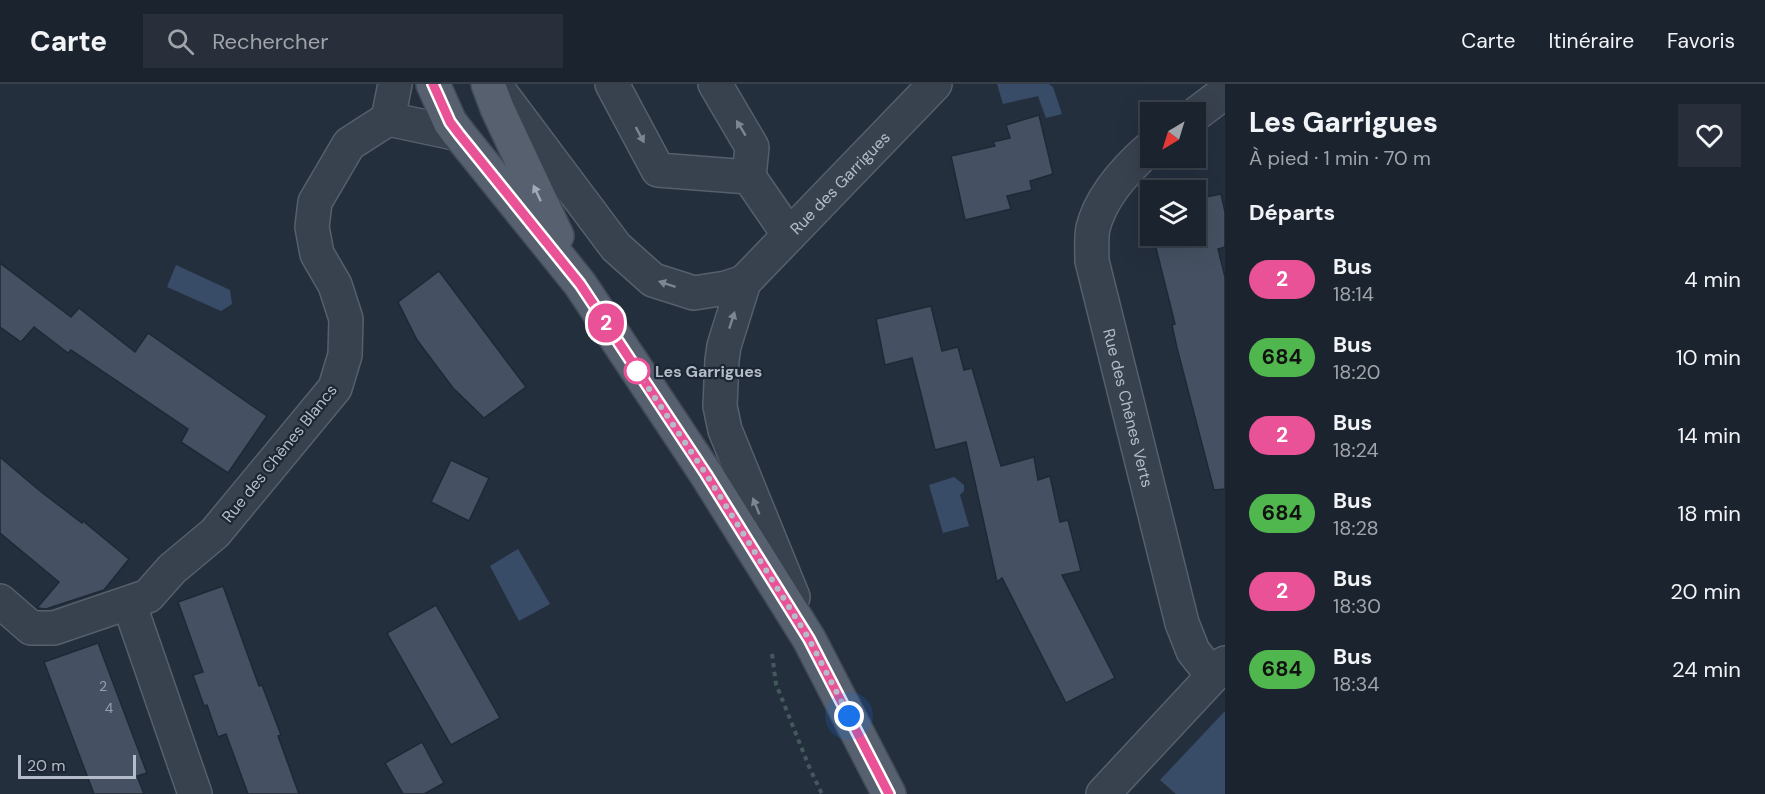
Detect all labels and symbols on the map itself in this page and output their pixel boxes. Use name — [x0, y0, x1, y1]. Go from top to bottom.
north arrow — [1140, 102, 1206, 168]
one-way arrow — [736, 120, 747, 136]
one-way arrow — [635, 127, 645, 144]
street label: Rue des Garrigues — [786, 127, 895, 239]
one-way arrow — [533, 184, 542, 201]
one-way arrow — [658, 279, 676, 289]
line badge: 2 — [586, 304, 626, 342]
one-way arrow — [728, 311, 737, 329]
street label: Rue des Chênes Verts — [1098, 326, 1158, 489]
marker: Les Garrigues — [624, 358, 650, 384]
place label: Les Garrigues — [655, 361, 762, 382]
street label: Rue des Chênes Blancs — [217, 380, 342, 527]
one-way arrow — [751, 497, 761, 515]
house number: 2 — [99, 677, 107, 695]
house number: 4 — [105, 699, 114, 717]
your location — [834, 701, 864, 731]
scale bar — [18, 752, 136, 780]

